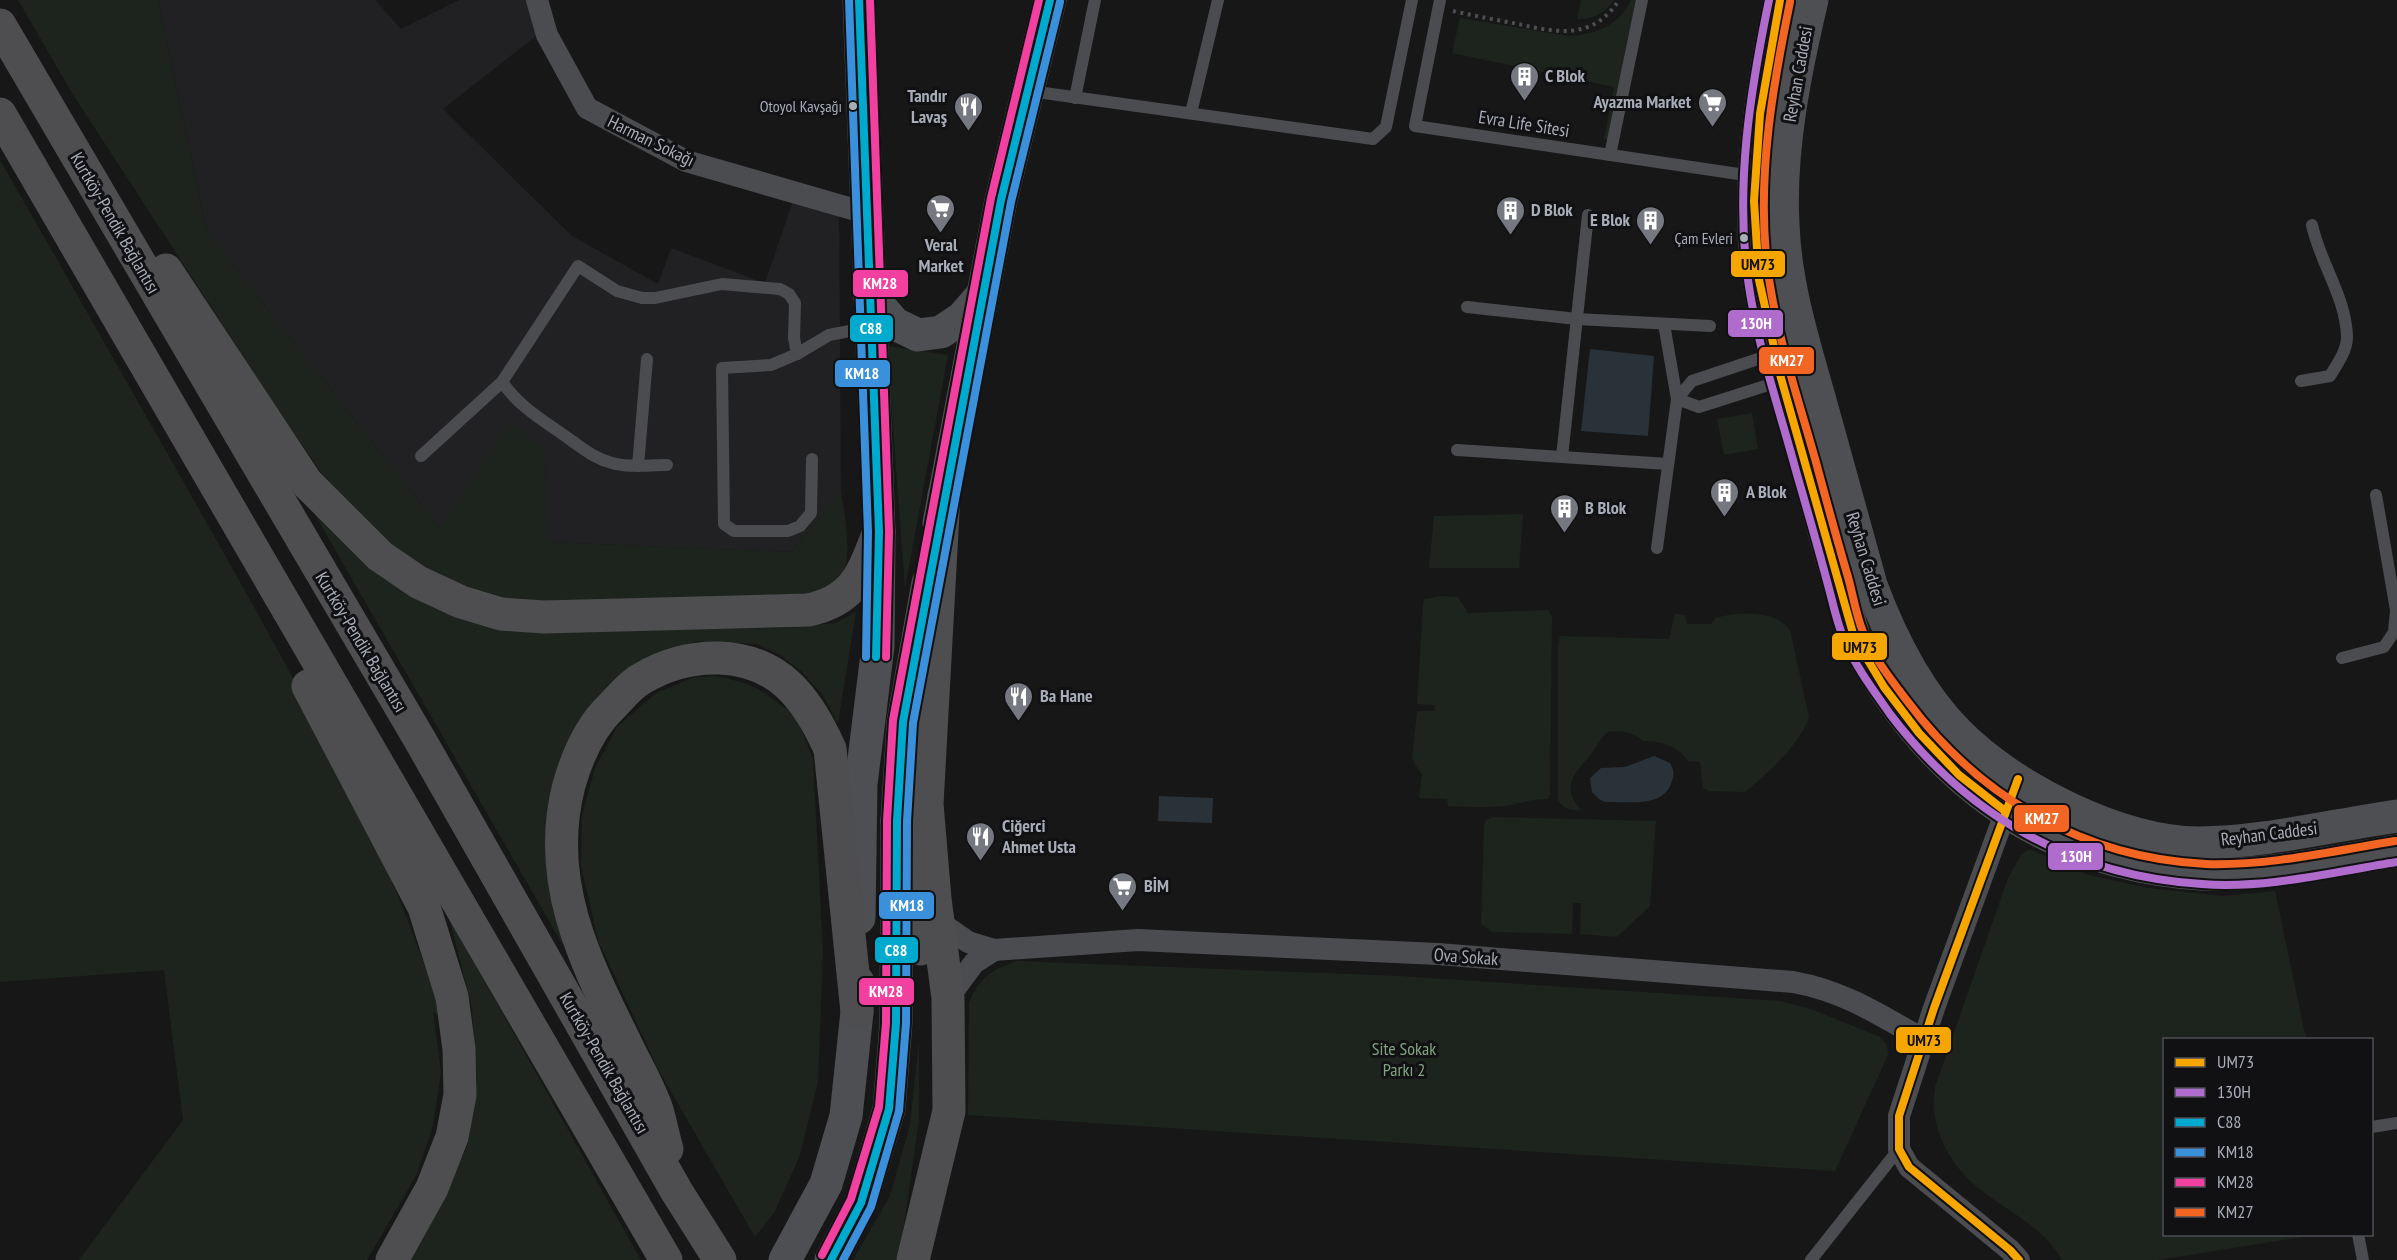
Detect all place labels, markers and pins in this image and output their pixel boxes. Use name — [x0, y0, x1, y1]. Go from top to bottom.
building icon: C Blok — [1508, 60, 1540, 102]
place label: C Blok — [1545, 64, 1586, 87]
place label: Tandır Lavaş — [907, 84, 948, 128]
supermarket icon: Ayazma Market — [1696, 86, 1728, 128]
restaurant icon: Tandır Lavaş — [952, 90, 984, 132]
place label: Ayazma Market — [1592, 90, 1692, 113]
place label: Otoyol Kavşağı — [760, 96, 842, 116]
marker: Otoyol Kavşağı — [847, 100, 859, 112]
supermarket icon: Veral Market — [925, 192, 957, 234]
building icon: D Blok — [1494, 194, 1526, 236]
place label: D Blok — [1531, 198, 1573, 221]
building icon: E Blok — [1635, 204, 1667, 246]
place label: E Blok — [1590, 208, 1631, 231]
place label: Çam Evleri — [1674, 228, 1733, 248]
marker: Çam Evleri — [1738, 232, 1750, 244]
place label: Veral Market — [919, 233, 964, 277]
building icon: A Blok — [1709, 476, 1741, 518]
place label: A Blok — [1745, 480, 1787, 503]
building icon: B Blok — [1548, 492, 1580, 534]
place label: B Blok — [1585, 496, 1627, 519]
restaurant icon: Ba Hane — [1003, 680, 1035, 722]
place label: Ba Hane — [1040, 684, 1093, 707]
place label: Ciğerci Ahmet Usta — [1001, 814, 1076, 858]
restaurant icon: Ciğerci Ahmet Usta — [965, 820, 997, 862]
supermarket icon: BİM — [1107, 870, 1139, 912]
place label: BİM — [1144, 874, 1169, 897]

